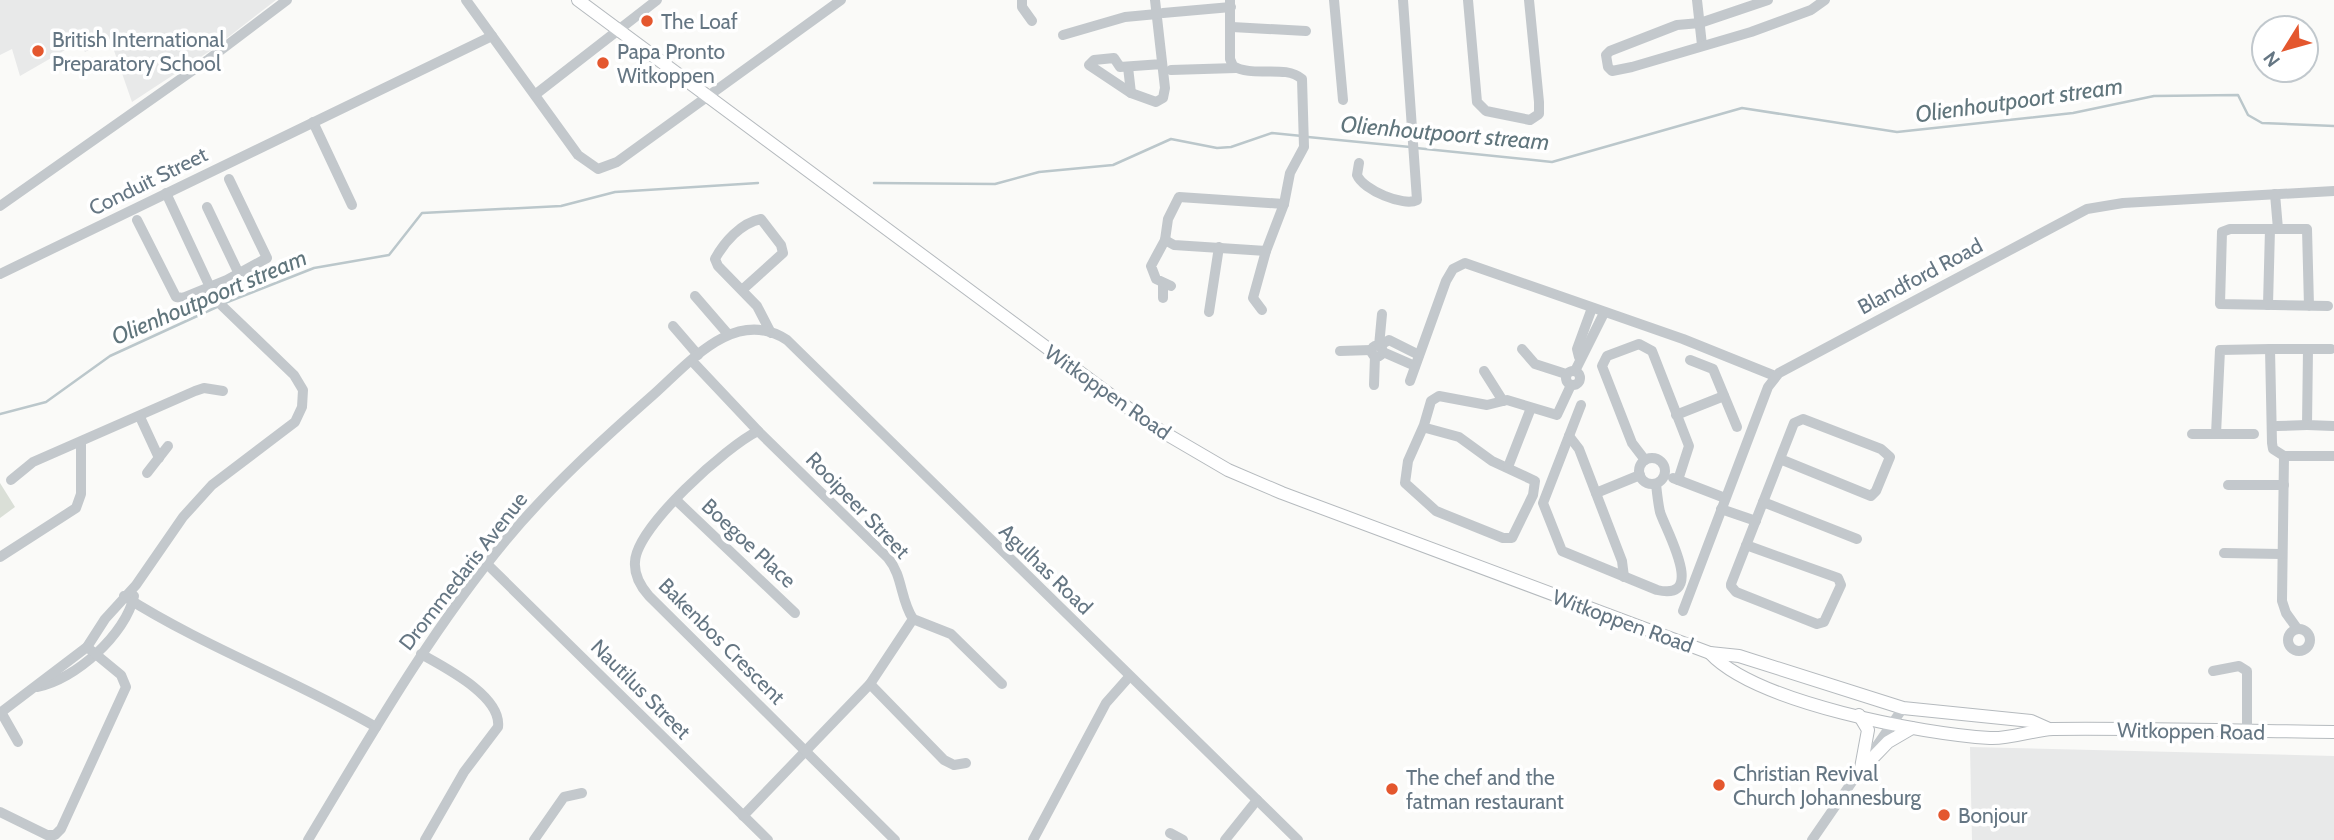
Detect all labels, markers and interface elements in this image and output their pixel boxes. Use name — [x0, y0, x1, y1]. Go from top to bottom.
place label: The Loaf — [661, 9, 738, 34]
marker: The Loaf — [639, 13, 655, 29]
north arrow — [2250, 14, 2320, 84]
place label: British International Preparatory School — [52, 27, 224, 76]
place label: Papa Pronto Witkoppen — [617, 39, 725, 88]
marker: British International Preparatory School — [30, 43, 46, 59]
text: N — [2259, 47, 2285, 71]
marker: Papa Pronto Witkoppen — [595, 55, 611, 71]
water label: Olienhoutpoort stream — [1913, 72, 2125, 128]
water label: Olienhoutpoort stream — [1340, 110, 1550, 156]
street label: Conduit Street — [85, 142, 211, 220]
street label: Blandford Road — [1853, 233, 1987, 319]
water label: Olienhoutpoort stream — [107, 243, 311, 351]
street label: Witkoppen Road — [1040, 339, 1176, 445]
street label: Rooipeer Street — [801, 447, 915, 563]
street label: Drommedaris Avenue — [394, 487, 533, 655]
street label: Boegoe Place — [697, 493, 801, 593]
street label: Agulhas Road — [994, 518, 1098, 620]
street label: Bakenbos Crescent — [654, 573, 790, 709]
street label: Witkoppen Road — [1549, 584, 1697, 658]
street label: Nautilus Street — [586, 634, 696, 744]
street label: Witkoppen Road — [2117, 717, 2265, 745]
place label: Christian Revival Church Johannesburg — [1733, 761, 1921, 810]
place label: The chef and the fatman restaurant — [1406, 765, 1564, 814]
marker: Christian Revival Church Johannesburg — [1711, 777, 1727, 793]
marker: The chef and the fatman restaurant — [1384, 781, 1400, 797]
place label: Bonjour — [1958, 803, 2028, 829]
marker: Bonjour — [1936, 807, 1952, 823]

